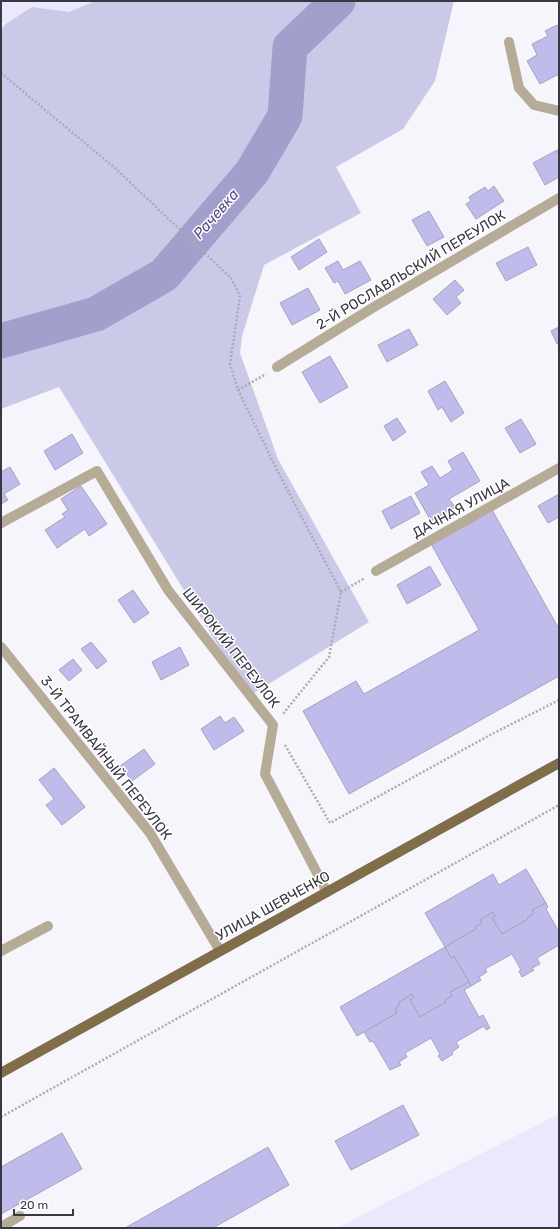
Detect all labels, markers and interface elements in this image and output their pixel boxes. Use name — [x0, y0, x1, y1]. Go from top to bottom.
water label: Рачевка — [189, 185, 243, 243]
street label: 2-Й РОСЛАВЛЬСКИЙ ПЕРЕУЛОК — [313, 206, 509, 333]
street label: ДАЧНАЯ УЛИЦА — [410, 474, 513, 542]
street label: ШИРОКИЙ ПЕРЕУЛОК — [179, 584, 284, 711]
street label: 3-Й ТРАМВАЙНЫЙ ПЕРЕУЛОК — [37, 672, 176, 843]
street label: УЛИЦА ШЕВЧЕНКО — [213, 868, 333, 944]
scale bar — [14, 1191, 73, 1217]
text: 20 m — [20, 1198, 48, 1212]

